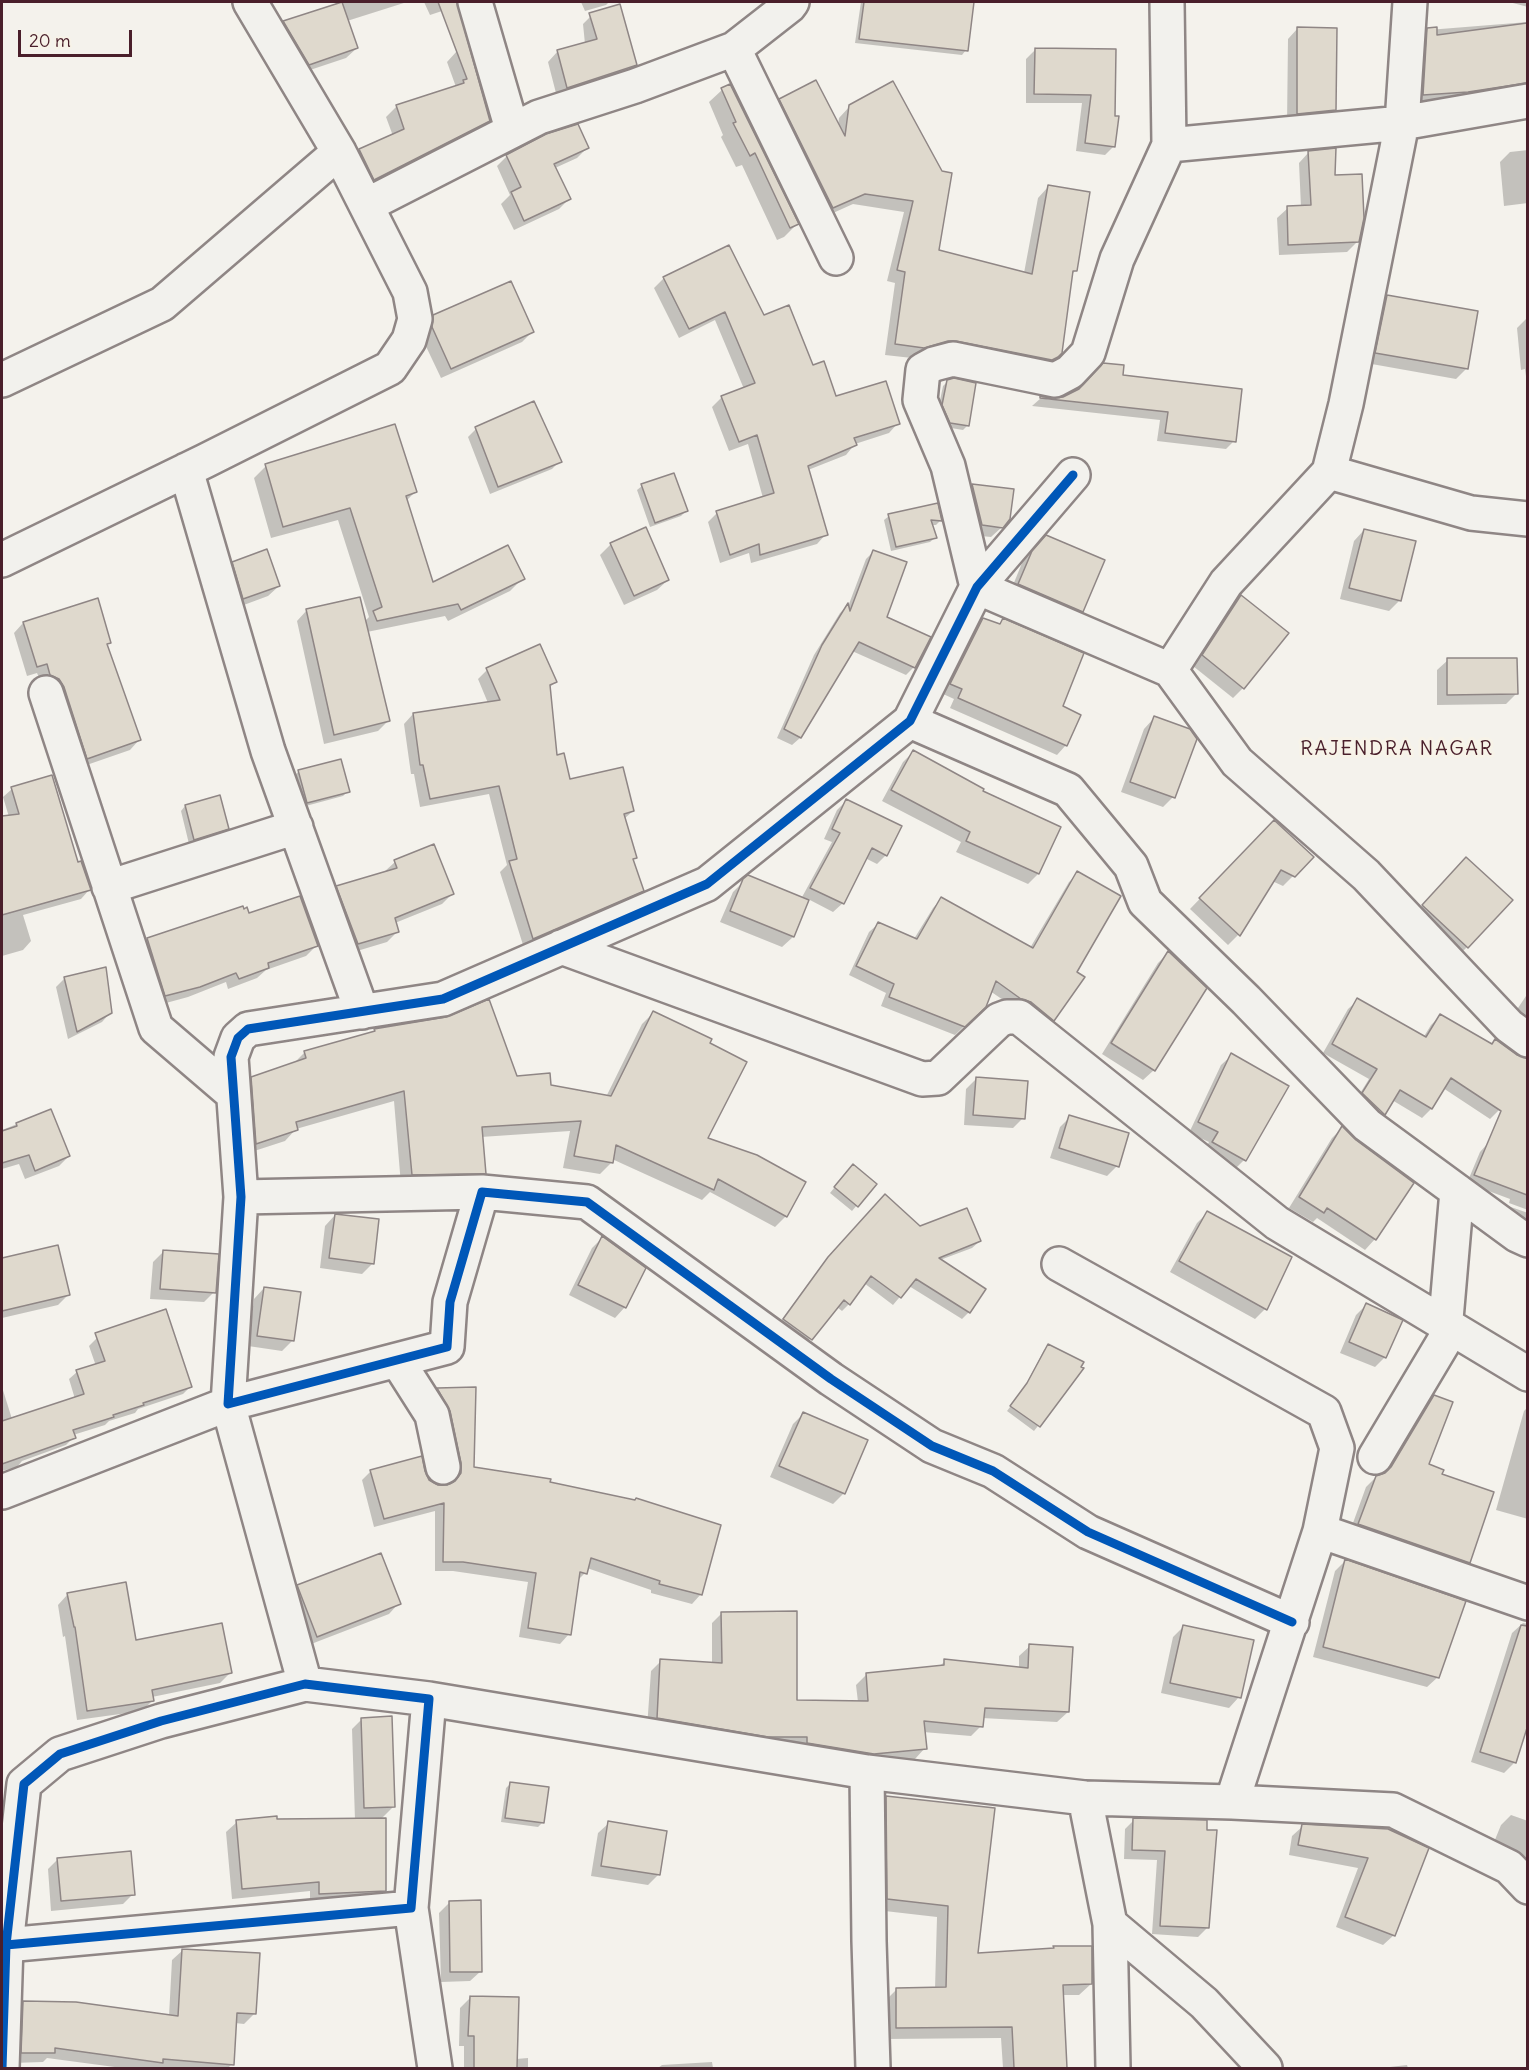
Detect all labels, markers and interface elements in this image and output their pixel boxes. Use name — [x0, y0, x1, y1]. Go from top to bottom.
scale bar — [21, 18, 135, 56]
text: 20 m — [29, 29, 71, 52]
district label: RAJENDRA NAGAR — [1300, 737, 1494, 761]

